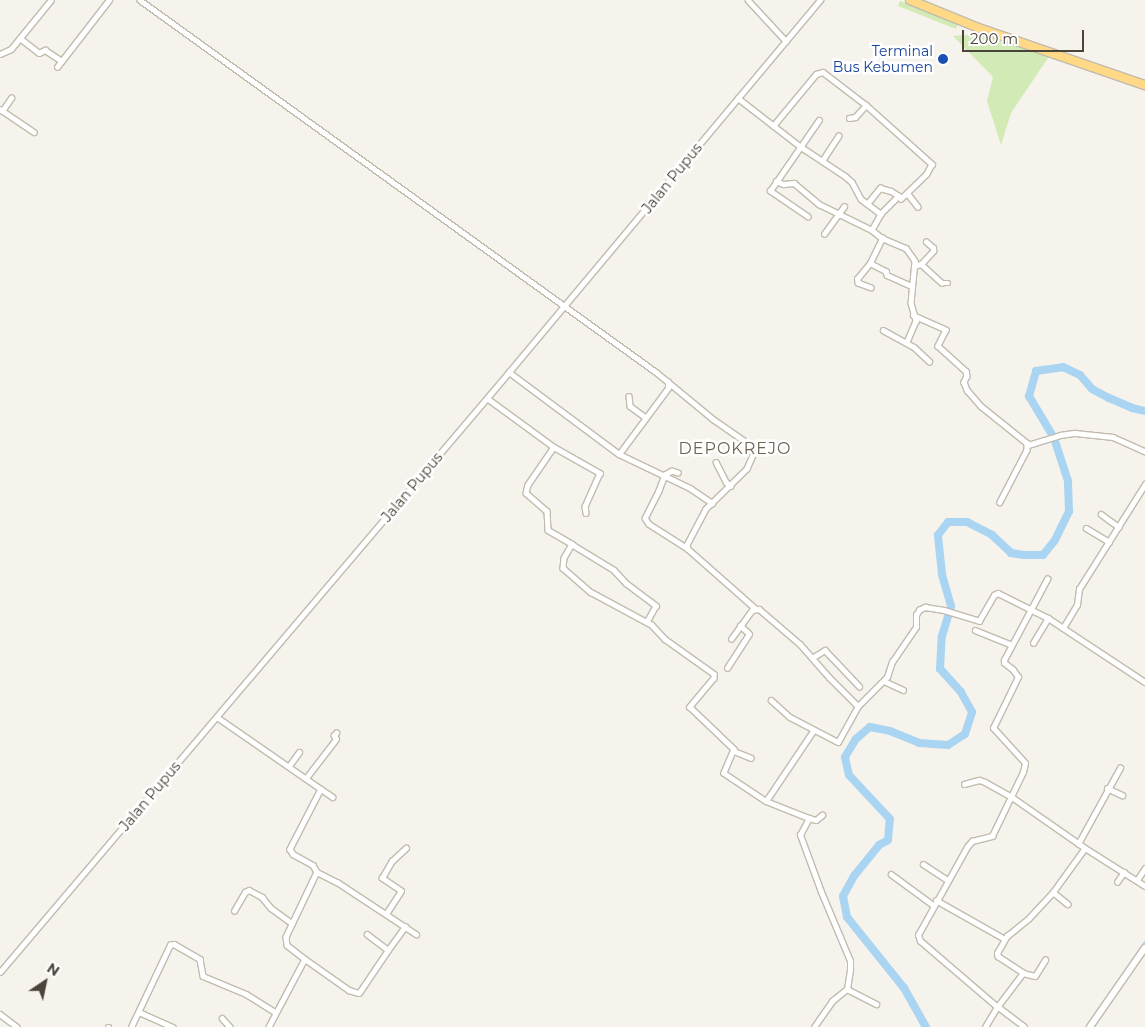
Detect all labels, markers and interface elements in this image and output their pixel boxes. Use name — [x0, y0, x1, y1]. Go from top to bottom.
scale bar — [965, 20, 1088, 52]
text: 200 m — [970, 29, 1018, 48]
place label: Terminal Bus Kebumen — [833, 43, 933, 75]
marker: Terminal Bus Kebumen — [937, 53, 949, 65]
street label: Jalan Pupus — [639, 139, 705, 217]
district label: DEPOKREJO — [677, 439, 793, 459]
street label: Jalan Pupus — [378, 449, 446, 525]
street label: Jalan Pupus — [116, 758, 184, 834]
north arrow — [20, 957, 70, 1007]
text: N — [44, 959, 63, 980]

